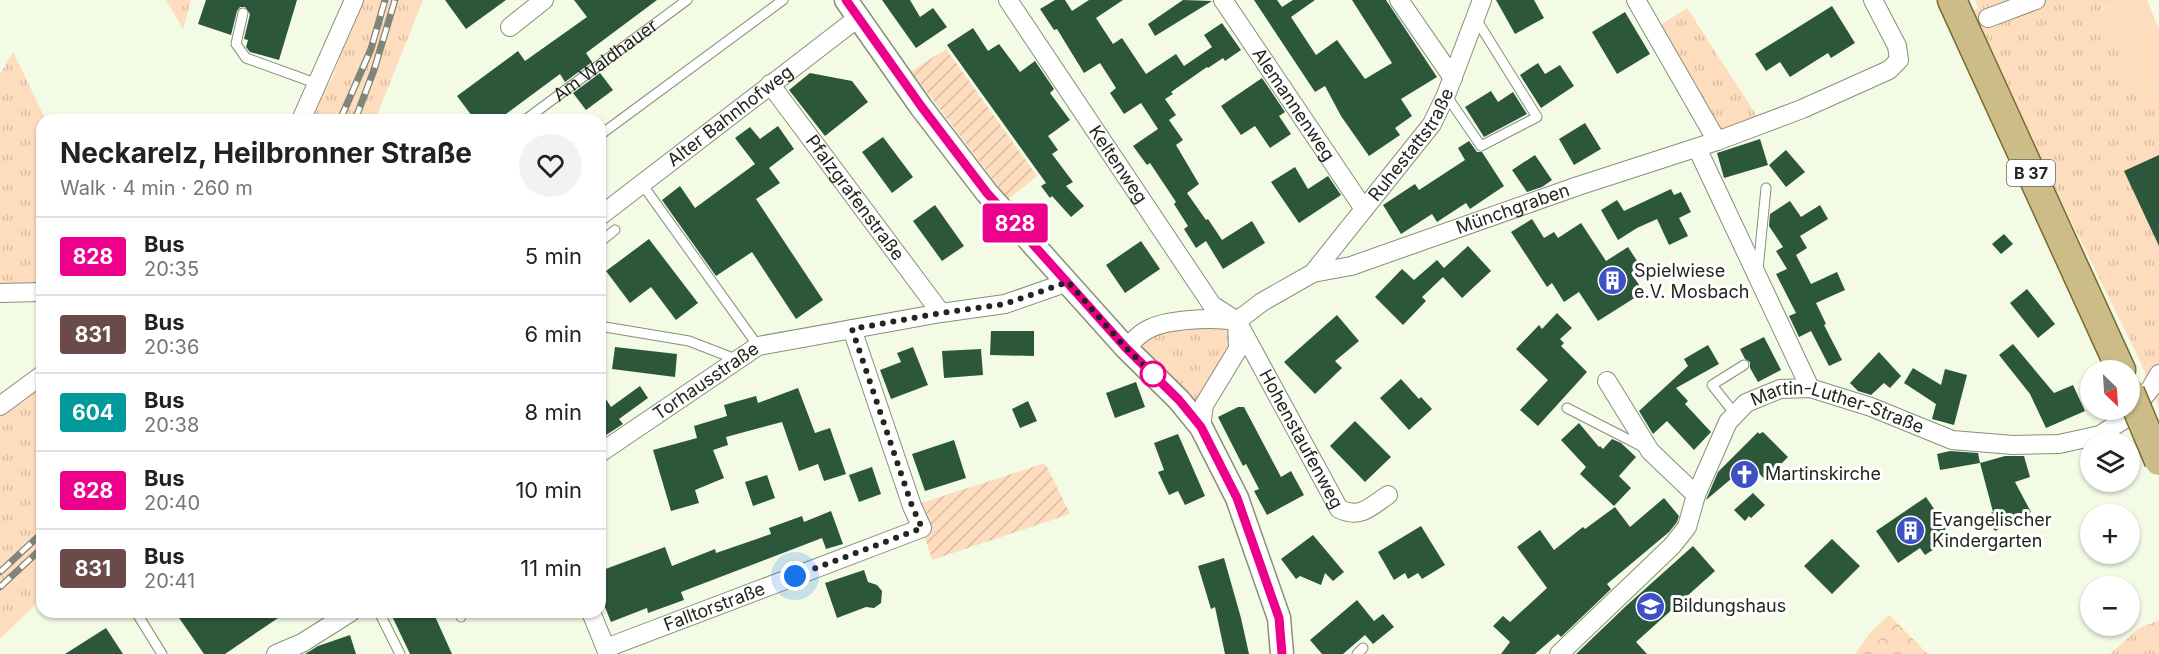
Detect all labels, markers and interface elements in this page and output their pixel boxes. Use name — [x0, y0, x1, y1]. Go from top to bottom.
street label: Am Waldhauer — [549, 15, 661, 106]
street label: Alemannenweg — [1248, 44, 1339, 165]
street label: Alter Bahnhofweg — [663, 61, 797, 171]
street label: Ruhestattstraße — [1364, 85, 1458, 205]
street label: Keltenweg — [1085, 121, 1152, 207]
street label: Pfalzgrafenstraße — [802, 131, 909, 264]
button: heart — [519, 134, 582, 197]
text: Neckarelz, Heilbronner Straße — [60, 136, 472, 170]
road number: B 37 — [2007, 160, 2055, 186]
text: Walk · 4 min · 260 m — [60, 176, 253, 200]
street label: Münchgraben — [1453, 179, 1572, 238]
line badge: 828 — [980, 204, 1050, 242]
text: 828 — [995, 211, 1035, 236]
text: Bus — [144, 231, 185, 257]
text: 5 min — [525, 243, 582, 269]
text: 828 — [73, 244, 113, 269]
text: 20:35 — [144, 257, 199, 281]
place label: Spielwiese e.V. Mosbach — [1634, 260, 1749, 302]
building icon: Spielwiese e.V. Mosbach — [1597, 265, 1629, 297]
text: Bus — [144, 309, 185, 335]
text: 6 min — [525, 321, 582, 347]
text: 831 — [75, 322, 111, 347]
text: 20:36 — [144, 335, 199, 359]
street label: Torhausstraße — [649, 338, 762, 424]
north arrow — [2080, 360, 2140, 420]
map controls — [2080, 360, 2140, 636]
unlabelled marker — [1140, 361, 1166, 387]
street label: Hohenstaufenweg — [1255, 366, 1348, 512]
street label: Martin-Luther-Straße — [1747, 377, 1927, 437]
text: Bus — [144, 387, 185, 413]
text: 8 min — [525, 399, 582, 425]
text: 604 — [72, 400, 114, 425]
text: 20:38 — [144, 413, 199, 437]
button: layers — [2080, 432, 2140, 492]
church icon: Martinskirche — [1728, 458, 1760, 490]
place label: Martinskirche — [1765, 463, 1881, 484]
text: Bus — [144, 465, 185, 491]
text: 10 min — [515, 477, 582, 503]
text: 828 — [73, 478, 113, 503]
text: 20:40 — [144, 491, 200, 515]
button: + — [2080, 504, 2140, 564]
place label: Evangelischer Kindergarten — [1932, 509, 2052, 551]
building icon: Evangelischer Kindergarten — [1895, 514, 1927, 546]
text: Bus — [144, 543, 185, 569]
text: 11 min — [520, 555, 582, 581]
text: 831 — [75, 556, 111, 581]
your location — [780, 561, 810, 591]
text: 20:41 — [144, 569, 195, 593]
button: − — [2080, 576, 2140, 636]
street label: Falltorstraße — [661, 578, 768, 635]
school or university icon: Bildungshaus — [1635, 590, 1667, 622]
place label: Bildungshaus — [1672, 595, 1786, 616]

